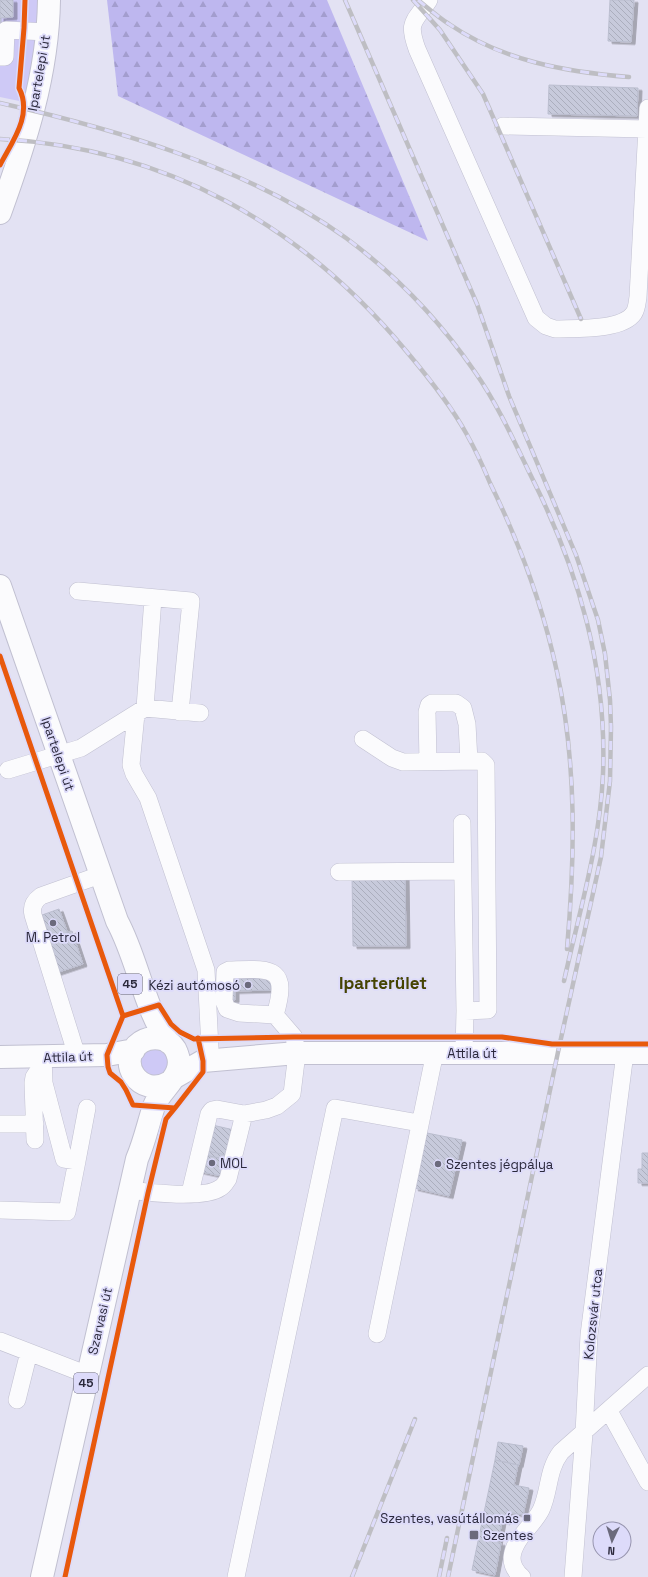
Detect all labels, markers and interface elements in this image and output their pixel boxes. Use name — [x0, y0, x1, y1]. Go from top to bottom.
street label: Ipartelepi út — [24, 34, 54, 112]
street label: Ipartelepi út — [37, 715, 79, 793]
marker: M. Petrol — [48, 918, 58, 928]
place label: M. Petrol — [26, 929, 80, 946]
district label: Iparterület — [339, 972, 427, 994]
road number: 45 — [118, 974, 142, 994]
place label: Kézi autómosó — [148, 977, 240, 994]
marker: Kézi autómosó — [243, 980, 253, 990]
street label: Attila út — [447, 1045, 497, 1062]
street label: Attila út — [43, 1048, 93, 1066]
place label: MOL — [220, 1155, 247, 1172]
place label: Szentes jégpálya — [446, 1156, 554, 1173]
marker: MOL — [207, 1158, 217, 1168]
marker: Szentes jégpálya — [433, 1159, 443, 1169]
street label: Kolozsvár utca — [580, 1267, 606, 1360]
street label: Szarvasi út — [84, 1286, 116, 1356]
road number: 45 — [74, 1373, 98, 1393]
place label: Szentes, vasútállomás — [380, 1510, 519, 1527]
marker: Szentes, vasútállomás — [522, 1513, 532, 1523]
north arrow — [592, 1521, 632, 1561]
place label: Szentes — [483, 1527, 533, 1544]
marker: Szentes — [468, 1529, 480, 1541]
text: N — [607, 1544, 615, 1558]

